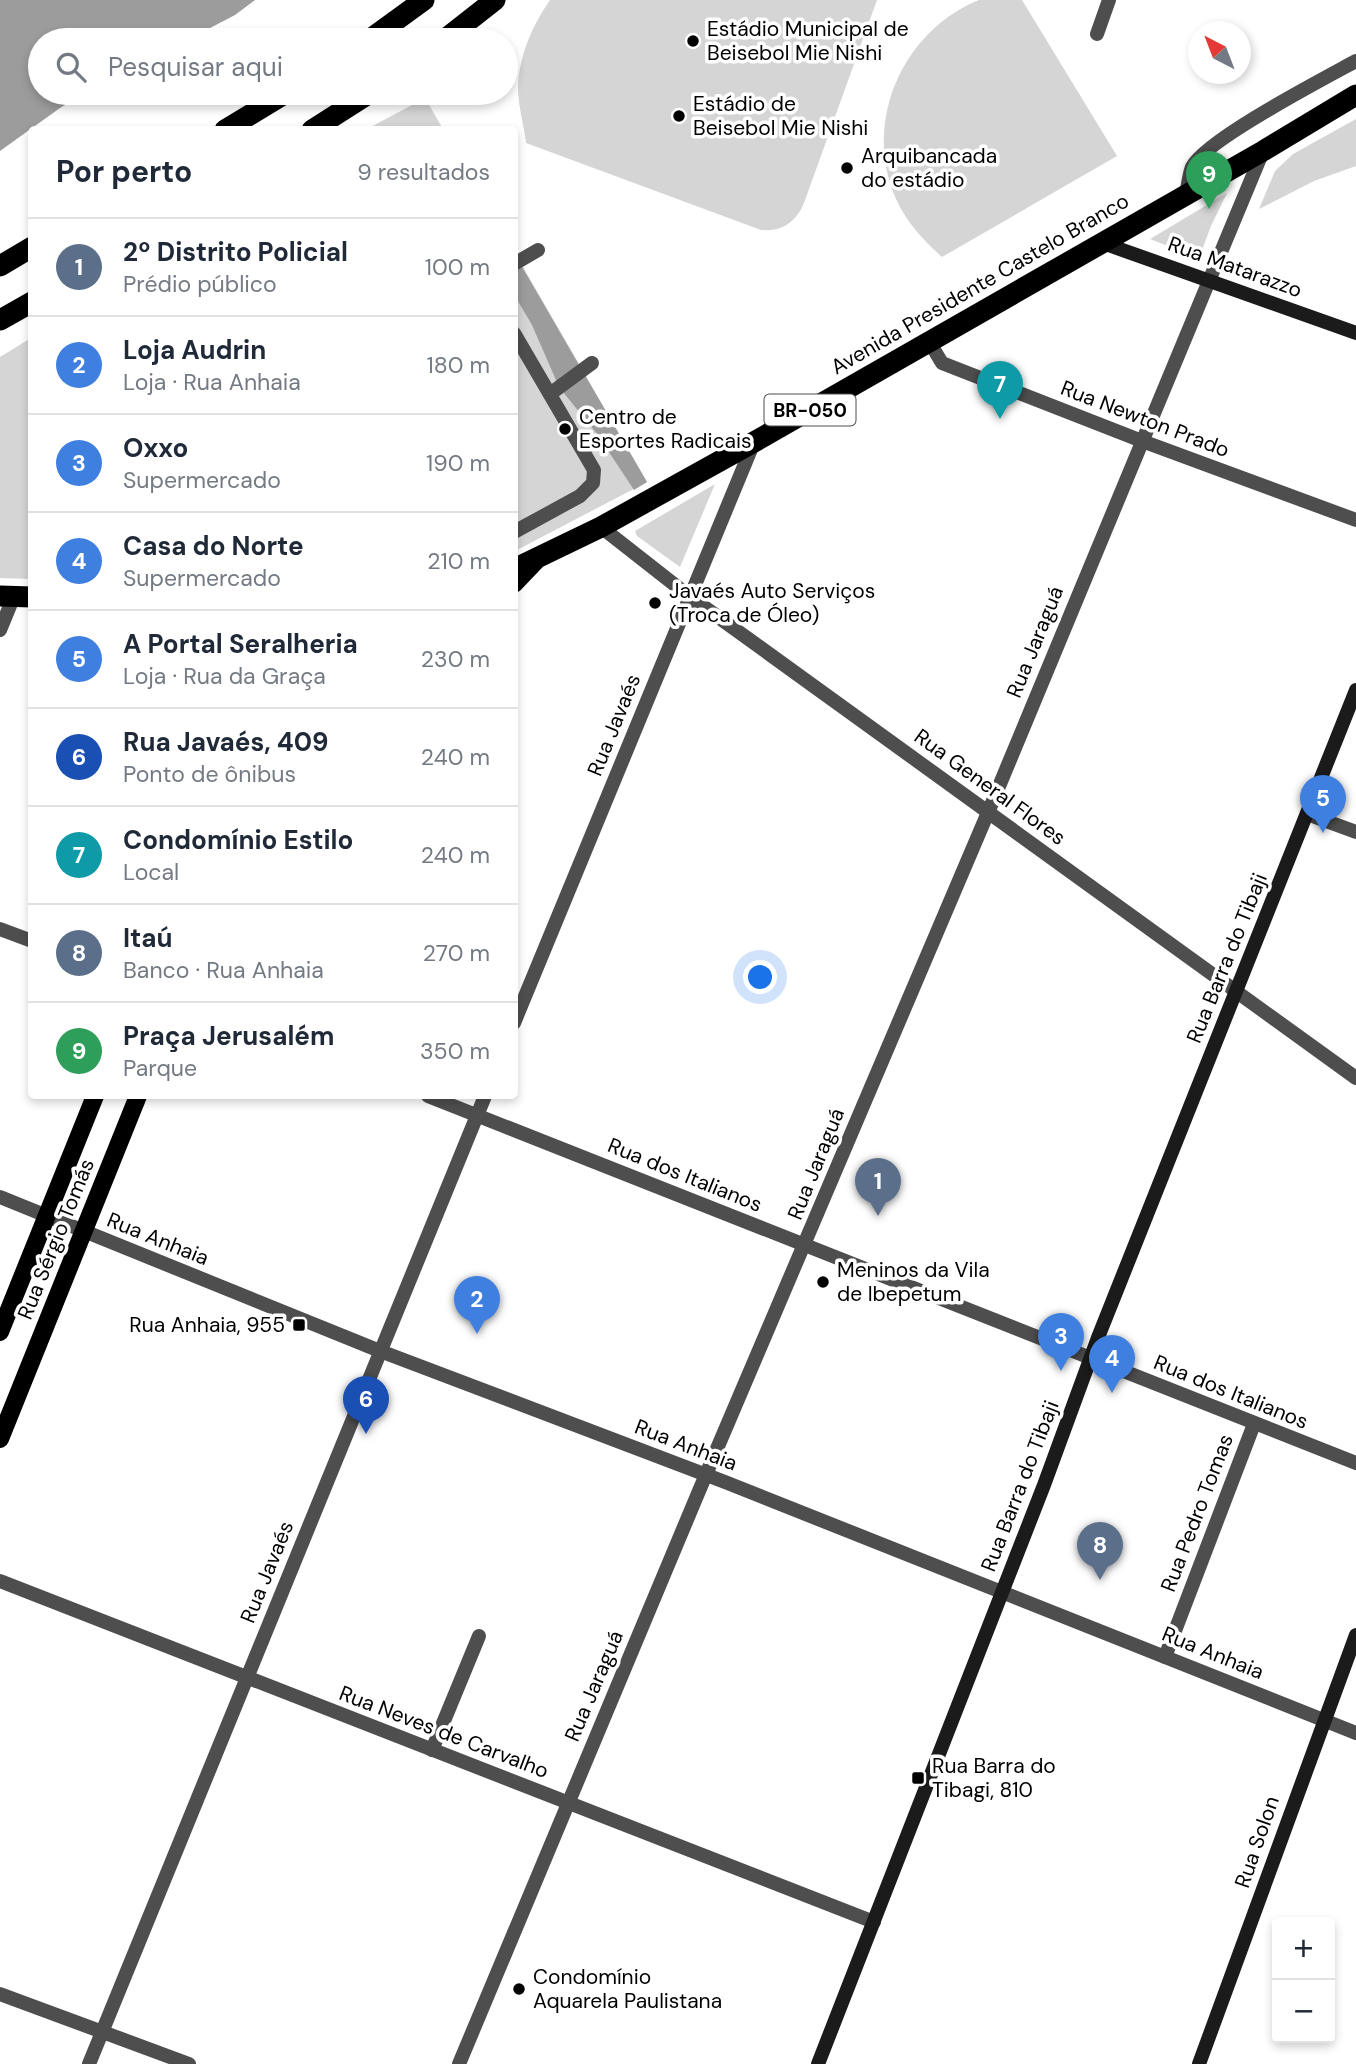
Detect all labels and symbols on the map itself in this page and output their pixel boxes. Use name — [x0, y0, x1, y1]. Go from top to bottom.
place label: Estádio Municipal de Beisebol Mie Nishi — [707, 15, 909, 67]
north arrow — [1188, 21, 1251, 84]
marker: Estádio Municipal de Beisebol Mie Nishi — [685, 33, 701, 49]
place label: Estádio de Beisebol Mie Nishi — [693, 90, 868, 142]
marker: Estádio de Beisebol Mie Nishi — [671, 108, 687, 124]
place label: Arquibancada do estádio — [861, 142, 997, 194]
pin: 9 — [1186, 151, 1232, 209]
marker: Arquibancada do estádio — [839, 160, 855, 176]
street label: Avenida Presidente Castelo Branco — [826, 187, 1134, 381]
street label: Rua Matarazzo — [1164, 230, 1306, 304]
pin: 7 — [977, 361, 1023, 419]
street label: Rua Newton Prado — [1057, 374, 1233, 464]
road number: BR-050 — [764, 394, 856, 426]
place label: Centro de Esportes Radicais — [579, 403, 752, 455]
marker: Centro de Esportes Radicais — [557, 421, 573, 437]
place label: Javaés Auto Serviços (Troca de Óleo) — [669, 577, 875, 629]
street label: Rua Jaraguá — [1000, 582, 1070, 702]
marker: Javaés Auto Serviços (Troca de Óleo) — [647, 595, 663, 611]
street label: Rua Javaés — [581, 670, 647, 780]
street label: Rua General Flores — [909, 722, 1071, 852]
pin: 5 — [1300, 775, 1346, 833]
street label: Rua Barra do Tibaji — [1180, 869, 1274, 1047]
your location — [743, 960, 777, 994]
street label: Rua Jaraguá — [781, 1104, 851, 1224]
street label: Rua dos Italianos — [604, 1131, 766, 1219]
street label: Rua Sérgio Tomás — [11, 1154, 101, 1324]
pin: 1 — [855, 1158, 901, 1216]
street label: Rua Anhaia — [103, 1206, 213, 1272]
place label: Meninos da Vila de Ibepetum — [837, 1256, 990, 1308]
marker: Meninos da Vila de Ibepetum — [815, 1274, 831, 1290]
pin: 2 — [454, 1276, 500, 1334]
place label: Rua Anhaia, 955 — [129, 1311, 285, 1339]
pin: 3 — [1038, 1313, 1084, 1371]
marker: Rua Anhaia, 955 — [291, 1317, 307, 1333]
pin: 4 — [1089, 1335, 1135, 1393]
street label: Rua dos Italianos — [1150, 1348, 1312, 1436]
pin: 6 — [343, 1376, 389, 1434]
street label: Rua Barra do Tibaji — [975, 1397, 1065, 1575]
street label: Rua Anhaia — [631, 1413, 741, 1477]
street label: Rua Pedro Tomas — [1154, 1430, 1240, 1596]
street label: Rua Javaés — [234, 1517, 300, 1627]
pin: 8 — [1077, 1522, 1123, 1580]
street label: Rua Anhaia — [1158, 1620, 1268, 1686]
street label: Rua Jaraguá — [558, 1626, 630, 1746]
street label: Rua Neves de Carvalho — [335, 1679, 553, 1785]
place label: Rua Barra do Tibagi, 810 — [932, 1752, 1056, 1804]
marker: Rua Barra do Tibagi, 810 — [910, 1770, 926, 1786]
street label: Rua Solon — [1228, 1792, 1286, 1892]
place label: Condomínio Aquarela Paulistana — [533, 1963, 722, 2015]
marker: Condomínio Aquarela Paulistana — [511, 1981, 527, 1997]

